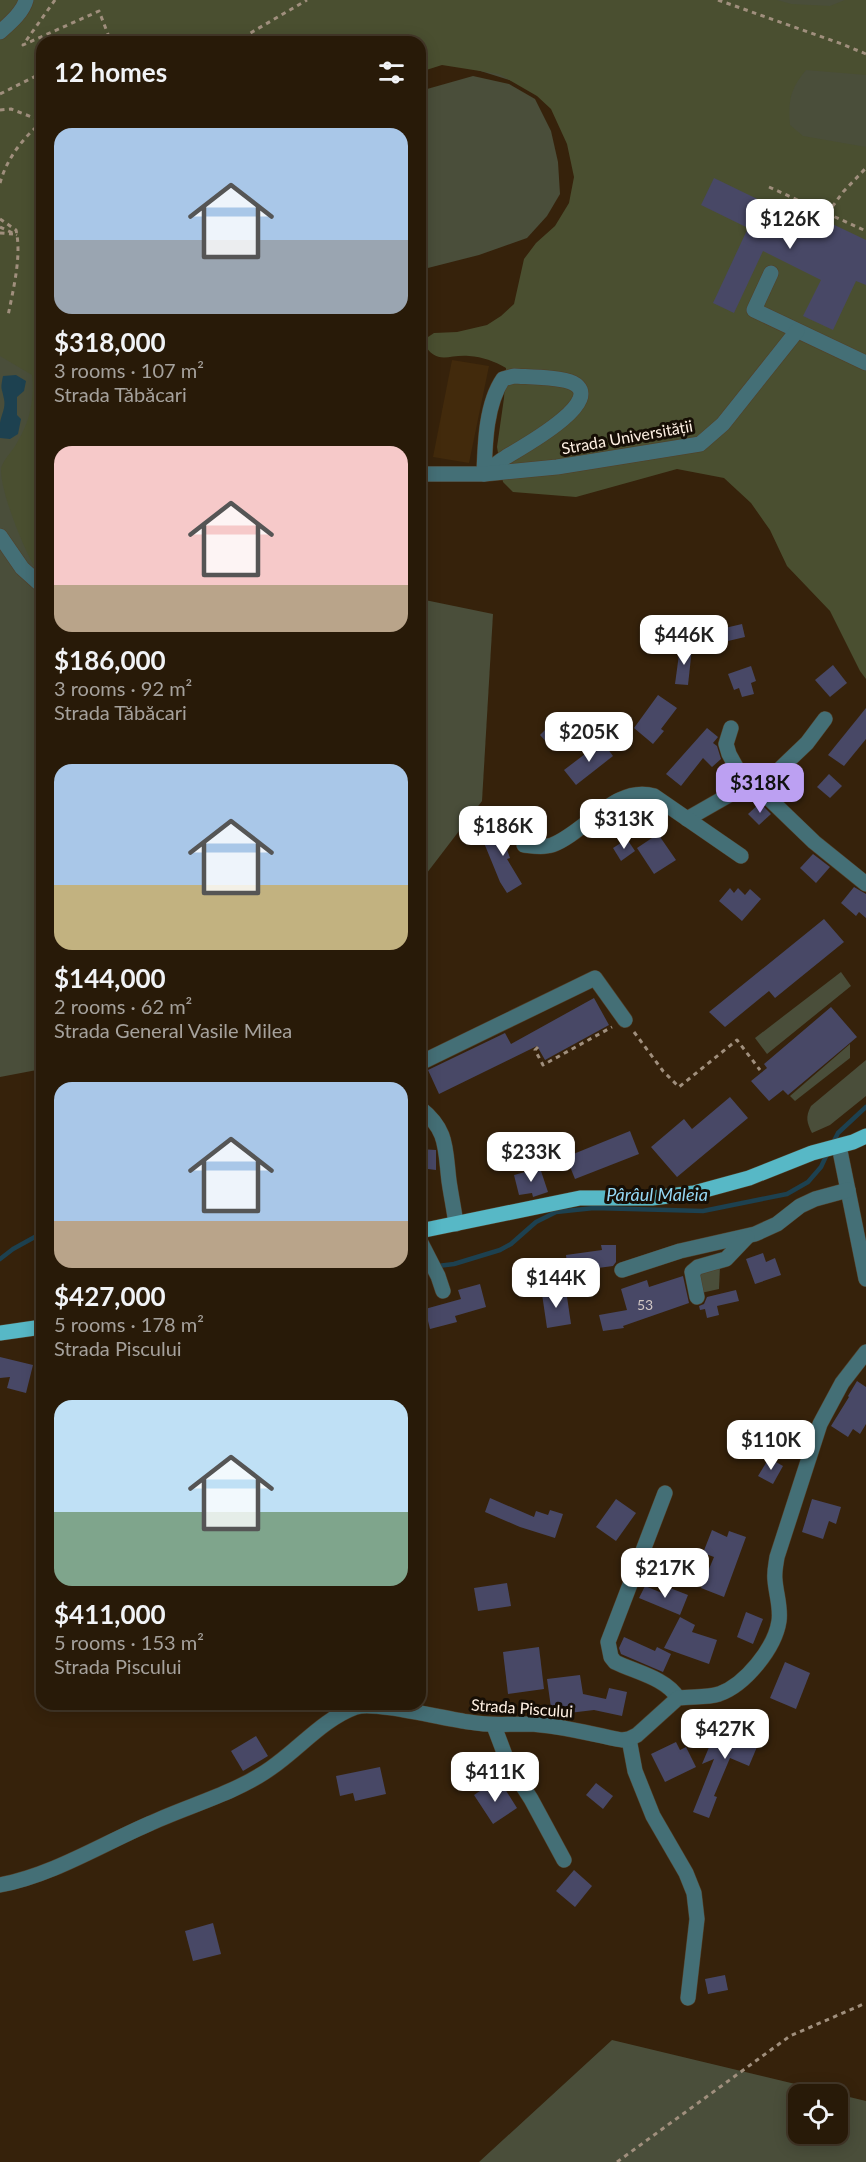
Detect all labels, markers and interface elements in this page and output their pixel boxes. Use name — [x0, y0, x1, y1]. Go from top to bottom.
text: 12 homes — [54, 56, 167, 88]
icon: filters — [375, 56, 408, 89]
icon: home — [177, 167, 285, 275]
pin: $126K — [748, 199, 832, 250]
text: $126K — [760, 206, 820, 230]
text: $318,000 — [54, 326, 166, 358]
text: 3 rooms · 107 m² — [54, 358, 204, 382]
text: Strada Tăbăcari — [54, 382, 187, 406]
street label: Strada Universității — [560, 416, 694, 457]
icon: home — [177, 485, 285, 593]
pin: $446K — [642, 615, 726, 666]
text: $446K — [654, 622, 714, 646]
text: $186,000 — [54, 644, 166, 676]
text: 3 rooms · 92 m² — [54, 676, 192, 700]
text: Strada Tăbăcari — [54, 700, 187, 724]
pin: $205K — [547, 712, 631, 763]
text: $205K — [559, 719, 619, 743]
pin: $318K — [718, 763, 802, 814]
text: $318K — [730, 770, 790, 794]
pin: $313K — [582, 799, 666, 850]
icon: home — [177, 803, 285, 911]
pin: $186K — [461, 806, 545, 857]
text: $313K — [594, 806, 654, 830]
text: $186K — [473, 813, 533, 837]
text: $144,000 — [54, 962, 166, 994]
text: 2 rooms · 62 m² — [54, 994, 192, 1018]
text: Strada General Vasile Milea — [54, 1018, 292, 1042]
icon: home — [177, 1121, 285, 1229]
pin: $233K — [489, 1132, 573, 1183]
text: $233K — [501, 1139, 561, 1163]
water label: Pârâul Maleia — [606, 1183, 708, 1205]
pin: $144K — [514, 1258, 598, 1309]
text: $144K — [526, 1265, 586, 1289]
text: $427,000 — [54, 1280, 166, 1312]
house number: 53 — [637, 1296, 653, 1313]
text: 5 rooms · 178 m² — [54, 1312, 204, 1336]
text: Strada Piscului — [54, 1336, 182, 1360]
pin: $110K — [729, 1420, 813, 1471]
text: $110K — [741, 1427, 801, 1451]
icon: home — [177, 1439, 285, 1547]
pin: $217K — [623, 1548, 707, 1599]
text: $217K — [635, 1555, 695, 1579]
text: $411,000 — [54, 1598, 166, 1630]
text: 5 rooms · 153 m² — [54, 1630, 204, 1654]
text: Strada Piscului — [54, 1654, 182, 1678]
street label: Strada Piscului — [470, 1694, 574, 1721]
pin: $427K — [683, 1709, 767, 1760]
text: $427K — [695, 1716, 755, 1740]
pin: $411K — [453, 1752, 537, 1803]
text: $411K — [465, 1759, 525, 1783]
map controls — [788, 2084, 848, 2144]
button: locate — [788, 2084, 848, 2144]

